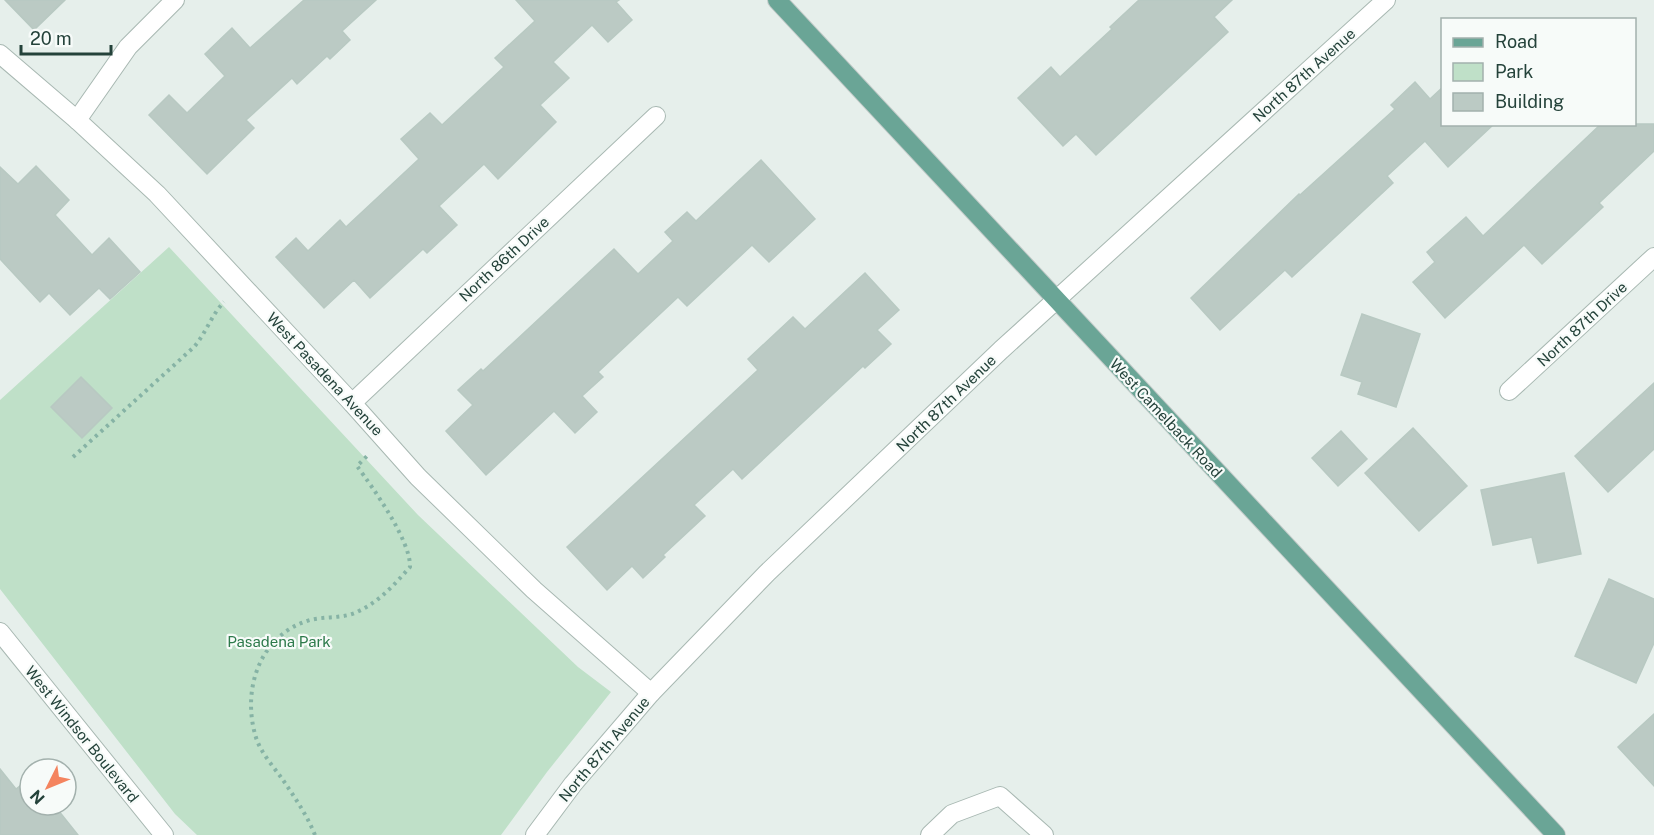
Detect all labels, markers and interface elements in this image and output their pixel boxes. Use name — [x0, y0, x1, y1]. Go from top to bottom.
scale bar — [21, 18, 111, 56]
legend — [1441, 18, 1636, 126]
street label: North 87th Avenue — [1249, 25, 1359, 125]
text: 20 m — [30, 28, 72, 49]
text: Road — [1495, 31, 1538, 52]
text: Park — [1495, 61, 1533, 82]
text: Building — [1495, 91, 1564, 112]
street label: North 86th Drive — [456, 213, 552, 305]
street label: North 87th Drive — [1534, 278, 1630, 370]
street label: West Pasadena Avenue — [264, 309, 386, 439]
street label: North 87th Avenue — [893, 351, 999, 455]
street label: West Camelback Road — [1107, 355, 1225, 481]
park label: Pasadena Park — [227, 633, 331, 650]
street label: West Windsor Boulevard — [22, 663, 142, 805]
street label: North 87th Avenue — [555, 693, 653, 805]
north arrow — [18, 757, 78, 817]
text: N — [26, 786, 49, 808]

